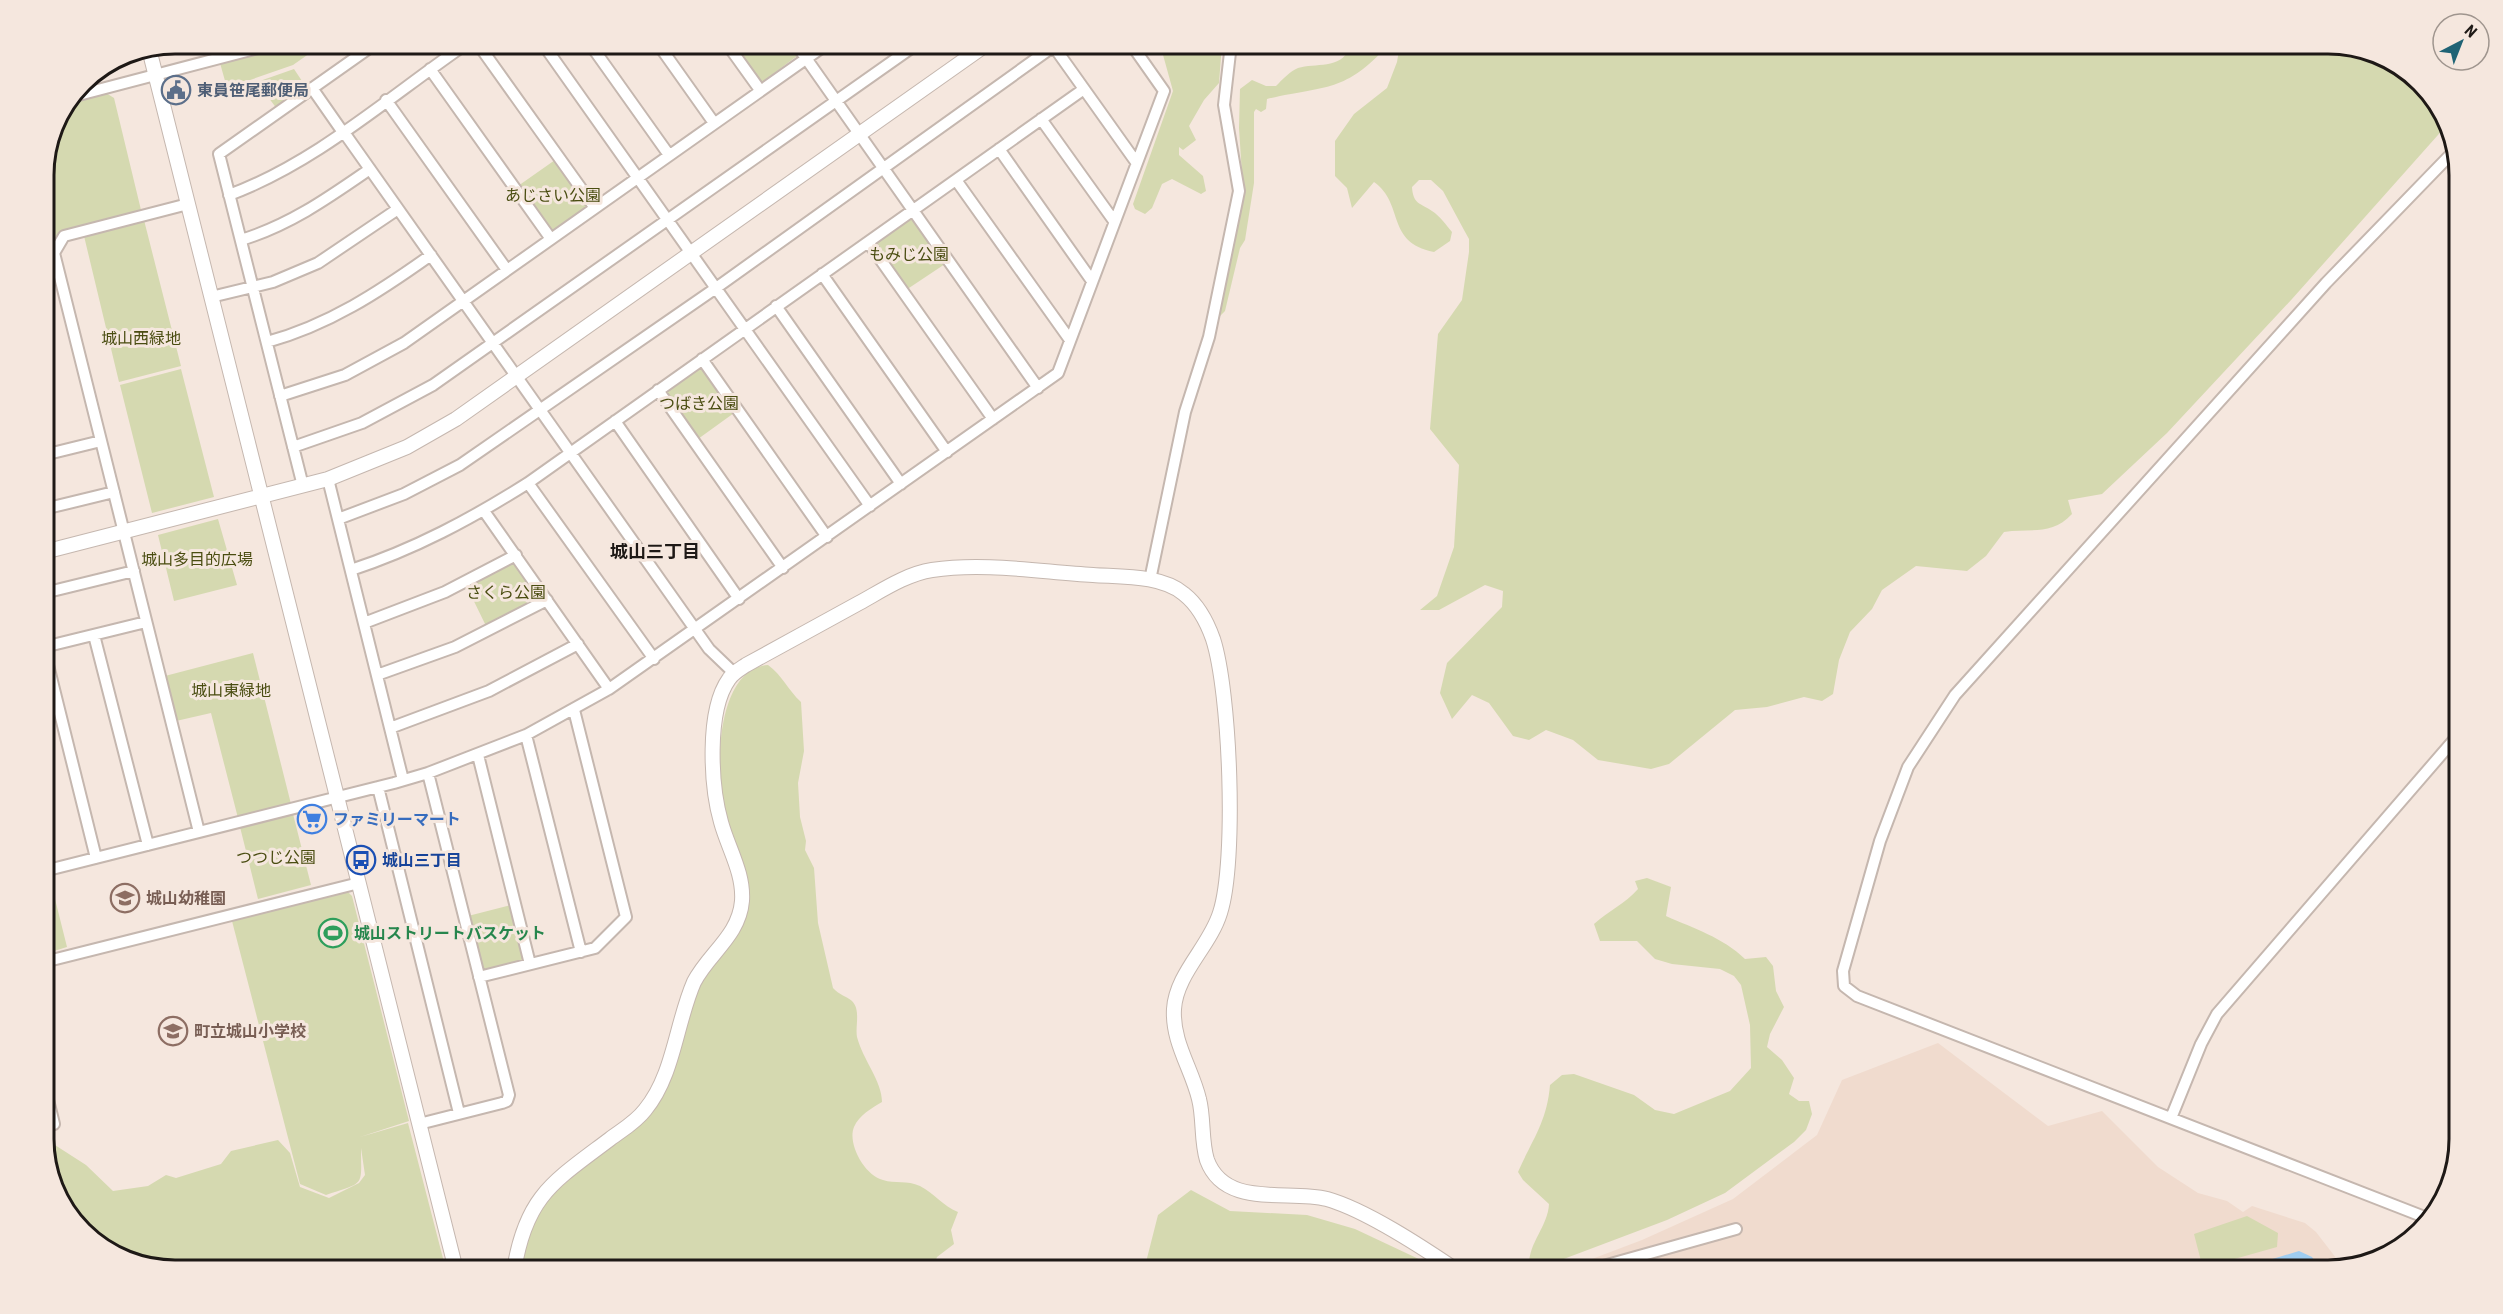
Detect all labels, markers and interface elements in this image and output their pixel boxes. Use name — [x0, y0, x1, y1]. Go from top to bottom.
north arrow — [2431, 12, 2491, 72]
text: N — [2461, 21, 2481, 42]
public building icon: 東員笹尾郵便局 — [160, 74, 192, 106]
place label: 東員笹尾郵便局 — [197, 81, 309, 100]
park label: あじさい公園 — [505, 186, 601, 205]
park label: もみじ公園 — [869, 245, 949, 264]
park label: 城山西緑地 — [101, 329, 181, 348]
park label: つばき公園 — [659, 394, 739, 413]
district label: 城山三丁目 — [610, 541, 700, 562]
park label: 城山多目的広場 — [141, 550, 253, 569]
park label: さくら公園 — [466, 583, 546, 602]
park label: 城山東緑地 — [191, 681, 271, 700]
supermarket icon: ファミリーマート — [296, 803, 328, 835]
place label: ファミリーマート — [333, 810, 461, 829]
bus stop icon: 城山三丁目 — [345, 844, 377, 876]
park label: つつじ公園 — [236, 848, 316, 867]
place label: 城山三丁目 — [382, 851, 462, 870]
school or university icon: 城山幼稚園 — [109, 882, 141, 914]
place label: 城山幼稚園 — [146, 889, 226, 908]
sports icon: 城山ストリートバスケット — [317, 917, 349, 949]
place label: 城山ストリートバスケット — [354, 924, 546, 943]
school or university icon: 町立城山小学校 — [157, 1015, 189, 1047]
place label: 町立城山小学校 — [194, 1022, 306, 1041]

